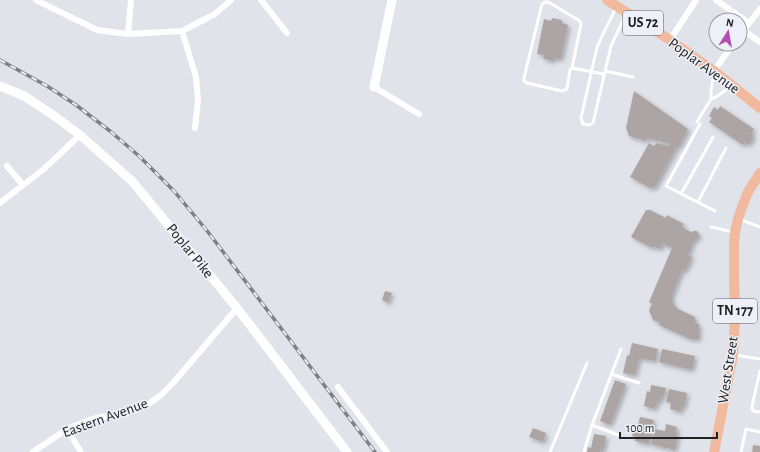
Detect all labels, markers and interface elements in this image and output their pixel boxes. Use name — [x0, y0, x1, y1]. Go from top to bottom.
road number: US 72 — [623, 11, 663, 35]
north arrow — [708, 12, 748, 52]
text: N — [725, 17, 735, 29]
street label: Poplar Avenue — [666, 35, 742, 97]
street label: Poplar Pike — [164, 221, 216, 281]
road number: TN 177 — [713, 299, 757, 323]
street label: West Street — [715, 335, 741, 405]
street label: Eastern Avenue — [60, 396, 150, 440]
scale bar — [620, 414, 717, 440]
text: 100 m — [626, 422, 654, 434]

